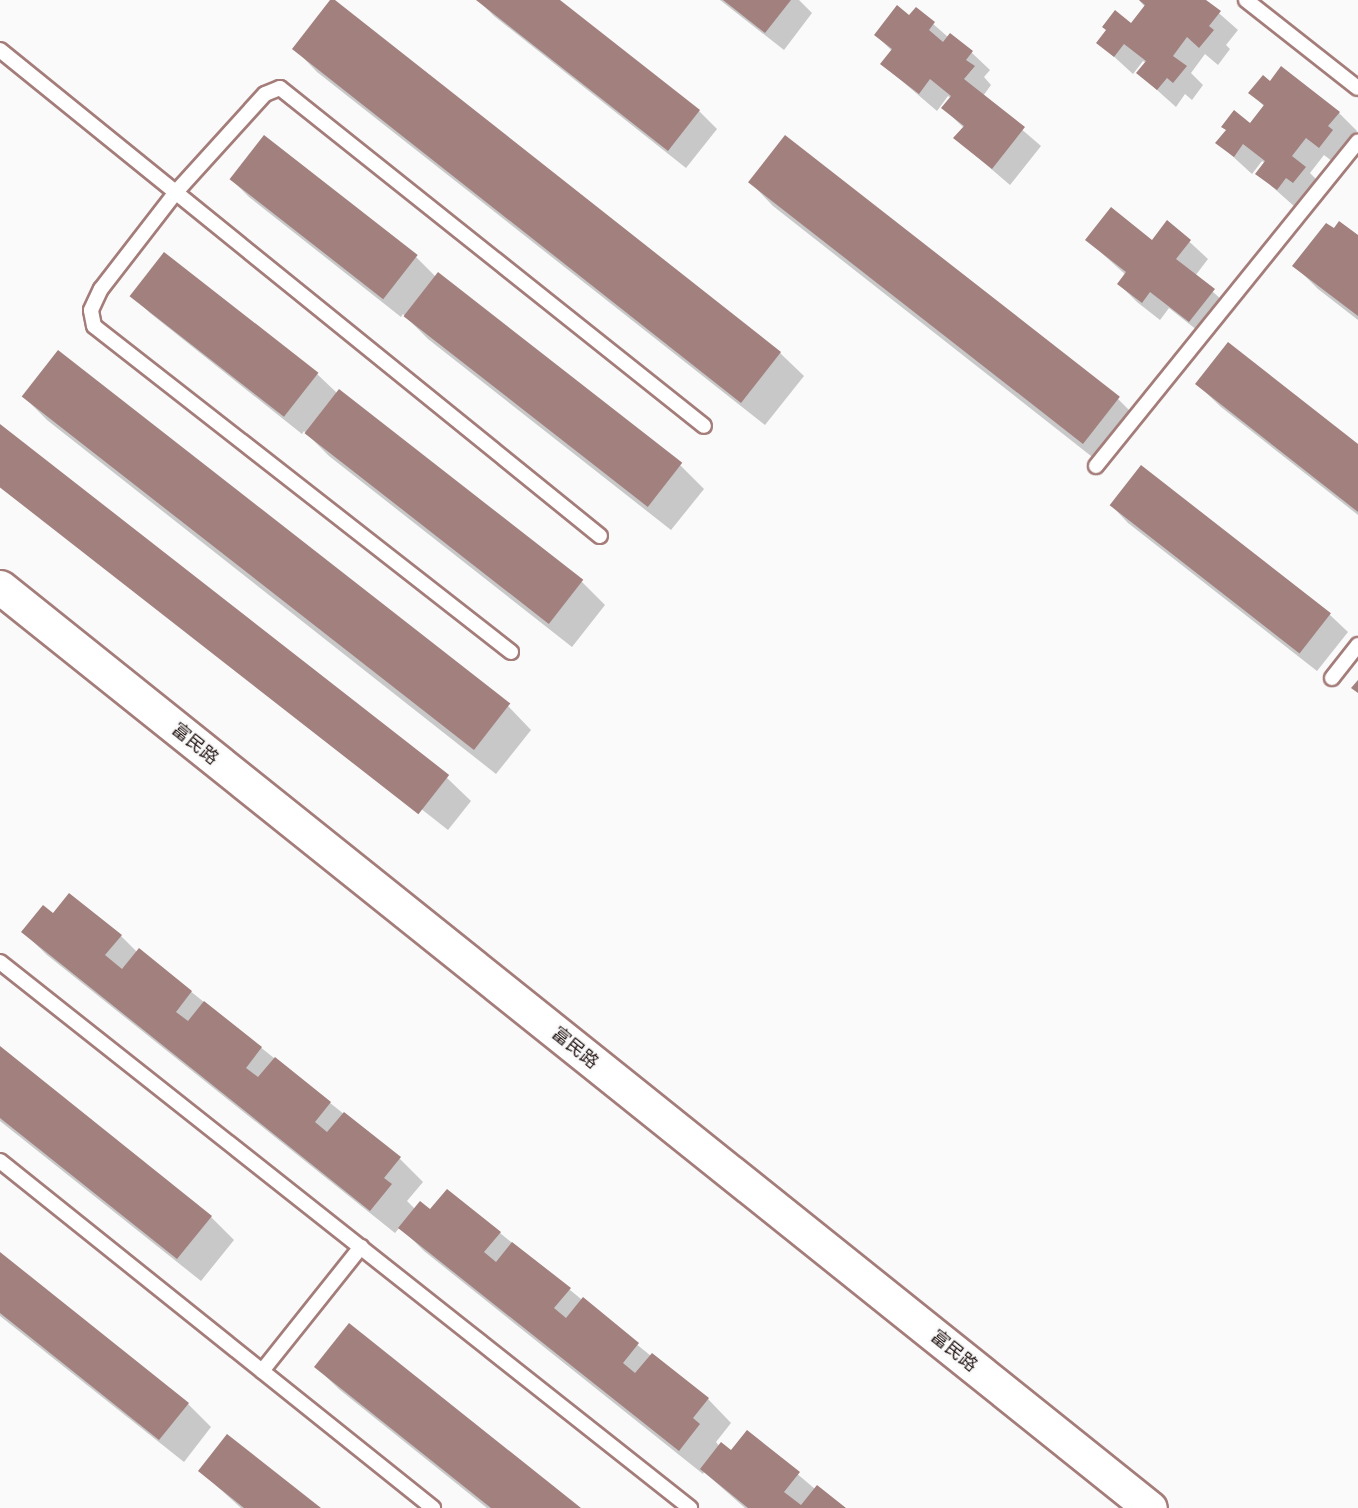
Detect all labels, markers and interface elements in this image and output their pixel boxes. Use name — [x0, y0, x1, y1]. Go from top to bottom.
street label: 富民路 — [167, 719, 223, 769]
street label: 富民路 — [547, 1023, 603, 1073]
street label: 富民路 — [926, 1326, 982, 1376]

